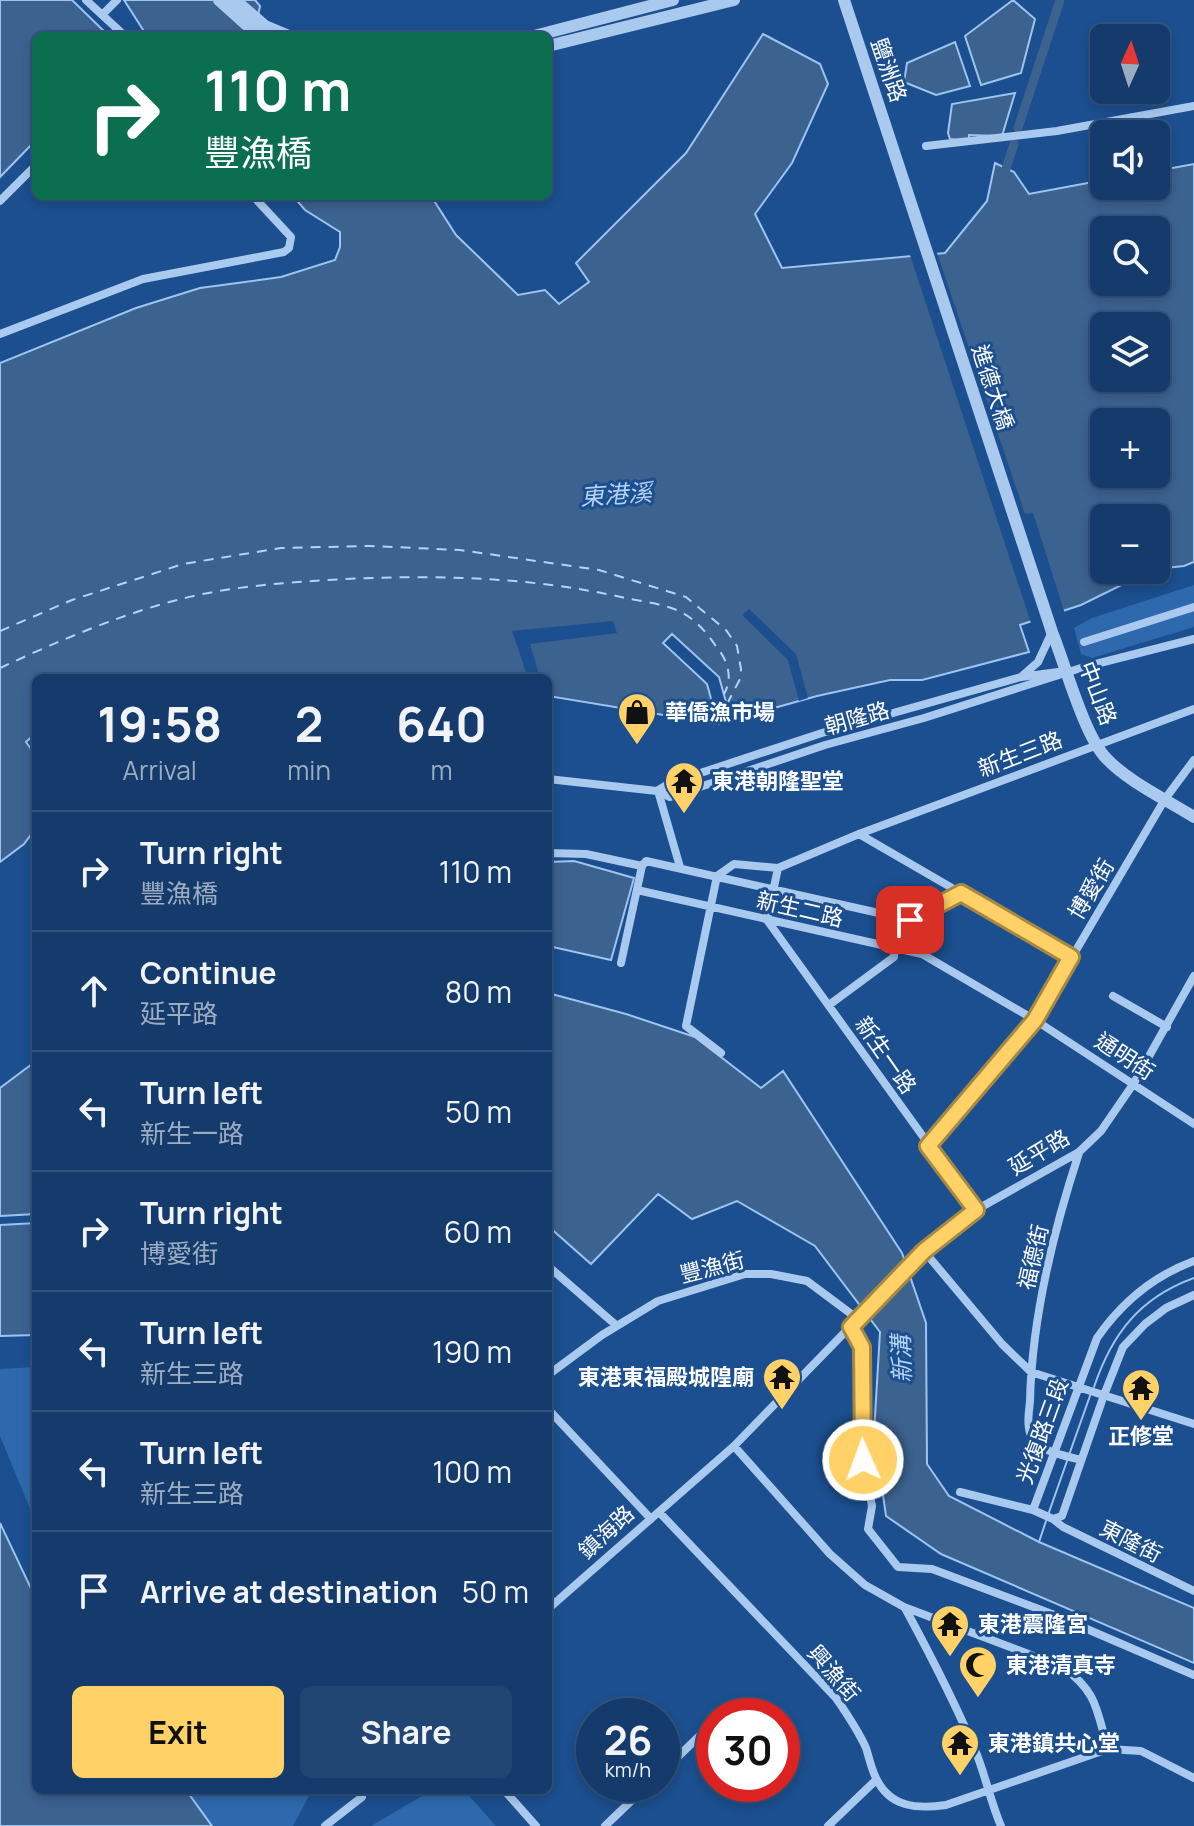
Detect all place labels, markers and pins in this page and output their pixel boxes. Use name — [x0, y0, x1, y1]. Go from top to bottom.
shop icon: 華僑漁市場 — [616, 691, 658, 746]
place label: 華僑漁市場 — [665, 697, 775, 727]
temple icon: 東港朝隆聖堂 — [663, 760, 705, 815]
place label: 東港朝隆聖堂 — [712, 766, 844, 796]
pin — [876, 886, 944, 954]
temple icon: 東港東福殿城隍廟 — [761, 1356, 803, 1411]
place label: 東港東福殿城隍廟 — [578, 1362, 754, 1392]
temple icon: 正修堂 — [1120, 1367, 1162, 1422]
place label: 正修堂 — [1108, 1421, 1174, 1451]
temple icon: 東港震隆宮 — [929, 1603, 971, 1658]
place label: 東港震隆宮 — [978, 1609, 1088, 1639]
mosque icon: 東港清真寺 — [957, 1644, 999, 1699]
place label: 東港清真寺 — [1006, 1650, 1116, 1680]
temple icon: 東港鎮共心堂 — [939, 1722, 981, 1777]
place label: 東港鎮共心堂 — [988, 1728, 1120, 1758]

